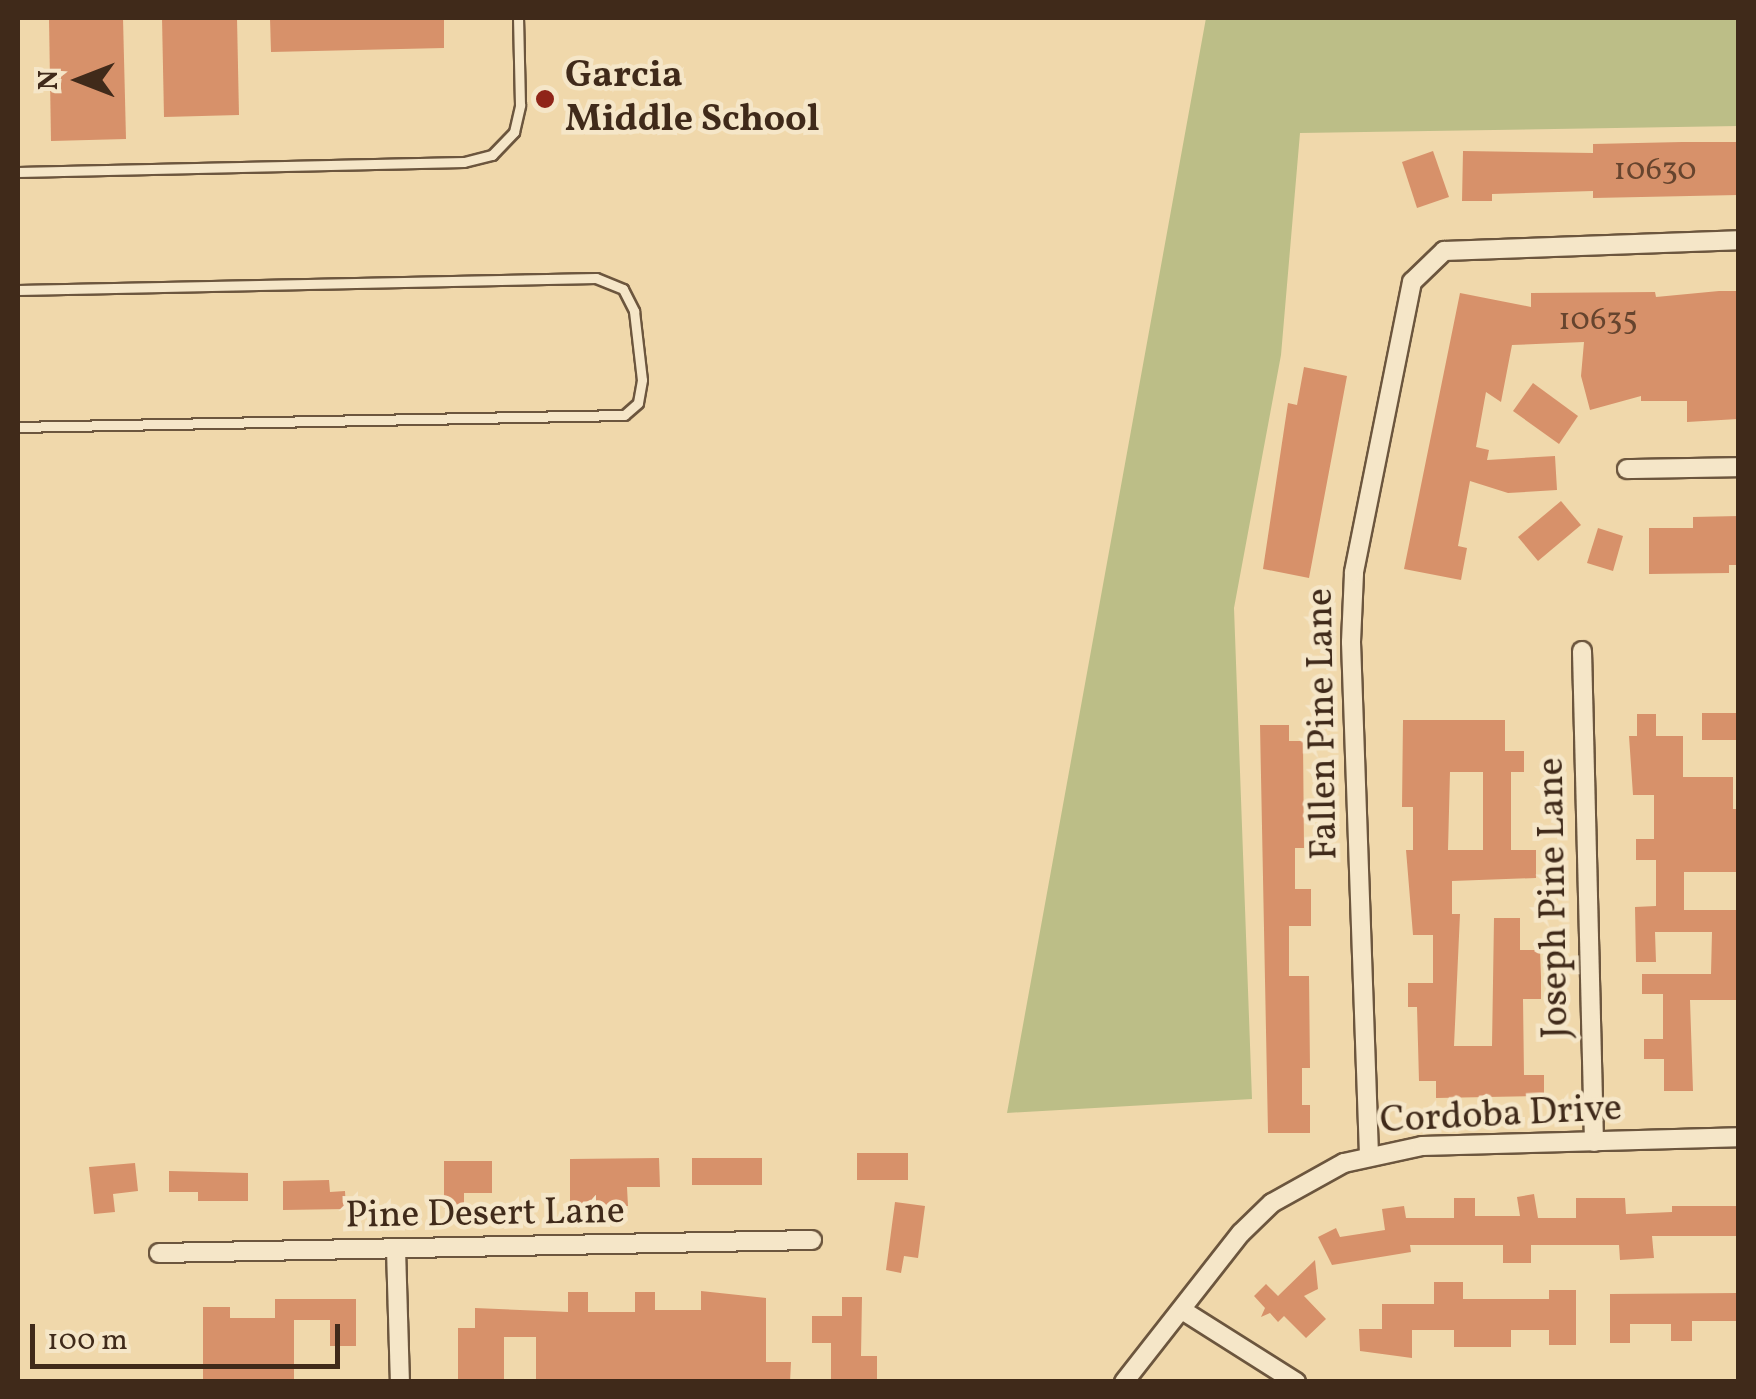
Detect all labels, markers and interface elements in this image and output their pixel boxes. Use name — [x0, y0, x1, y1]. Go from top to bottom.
north arrow — [30, 30, 130, 130]
place label: Garcia Middle School — [565, 54, 820, 143]
text: N — [30, 70, 69, 90]
marker: Garcia Middle School — [534, 88, 556, 110]
house number: 10630 — [1614, 152, 1696, 190]
house number: 10635 — [1558, 302, 1638, 340]
street label: Fallen Pine Lane — [1299, 588, 1349, 860]
street label: Joseph Pine Lane — [1530, 757, 1580, 1039]
street label: Cordoba Drive — [1379, 1087, 1623, 1145]
street label: Pine Desert Lane — [345, 1190, 625, 1240]
scale bar — [35, 1304, 345, 1366]
text: 100 m — [47, 1320, 128, 1362]

